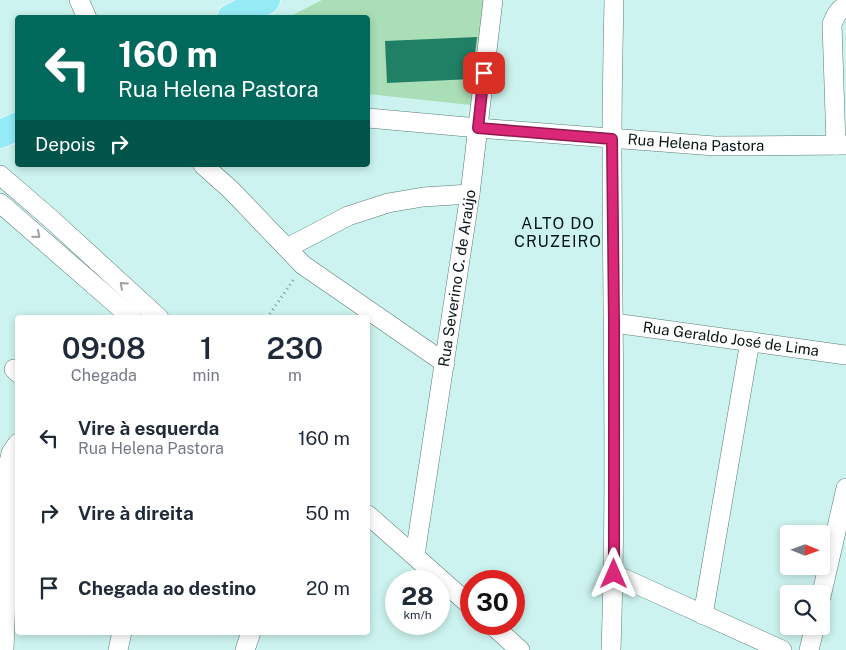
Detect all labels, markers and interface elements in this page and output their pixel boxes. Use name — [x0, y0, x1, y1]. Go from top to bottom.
text: 160 m — [118, 34, 218, 75]
icon: left — [35, 35, 100, 100]
pin — [463, 52, 505, 94]
icon: arrive — [470, 59, 498, 87]
text: Rua Helena Pastora — [118, 76, 319, 102]
icon: right — [105, 130, 133, 158]
street label: Rua Helena Pastora — [627, 130, 764, 154]
text: Depois — [35, 133, 95, 155]
street label: Rua Severino C. de Araújo — [435, 189, 478, 368]
district label: ALTO DO CRUZEIRO — [514, 214, 602, 251]
one-way arrow — [31, 229, 40, 238]
one-way arrow — [120, 282, 129, 291]
street label: Rua Geraldo José de Lima — [642, 318, 820, 359]
text: 09:08 — [62, 330, 146, 366]
text: 1 — [200, 330, 212, 366]
text: 230 — [266, 330, 323, 366]
text: Chegada — [71, 366, 137, 385]
text: min — [193, 366, 220, 385]
text: m — [288, 366, 302, 385]
text: Vire à esquerda — [78, 417, 219, 439]
icon: left — [35, 424, 63, 452]
text: 160 m — [298, 427, 350, 449]
text: Rua Helena Pastora — [78, 439, 224, 458]
icon: right — [35, 499, 63, 527]
text: Vire à direita — [78, 502, 194, 524]
text: 50 m — [305, 502, 350, 524]
north arrow — [780, 525, 830, 575]
map controls — [780, 525, 830, 635]
position arrow — [587, 547, 639, 599]
speed limit sign: 30 — [460, 570, 525, 635]
icon: arrive — [35, 574, 63, 602]
text: Chegada ao destino — [78, 577, 256, 599]
text: 20 m — [306, 577, 350, 599]
text: 28 — [401, 581, 434, 611]
button: search — [780, 585, 830, 635]
text: km/h — [403, 608, 432, 622]

